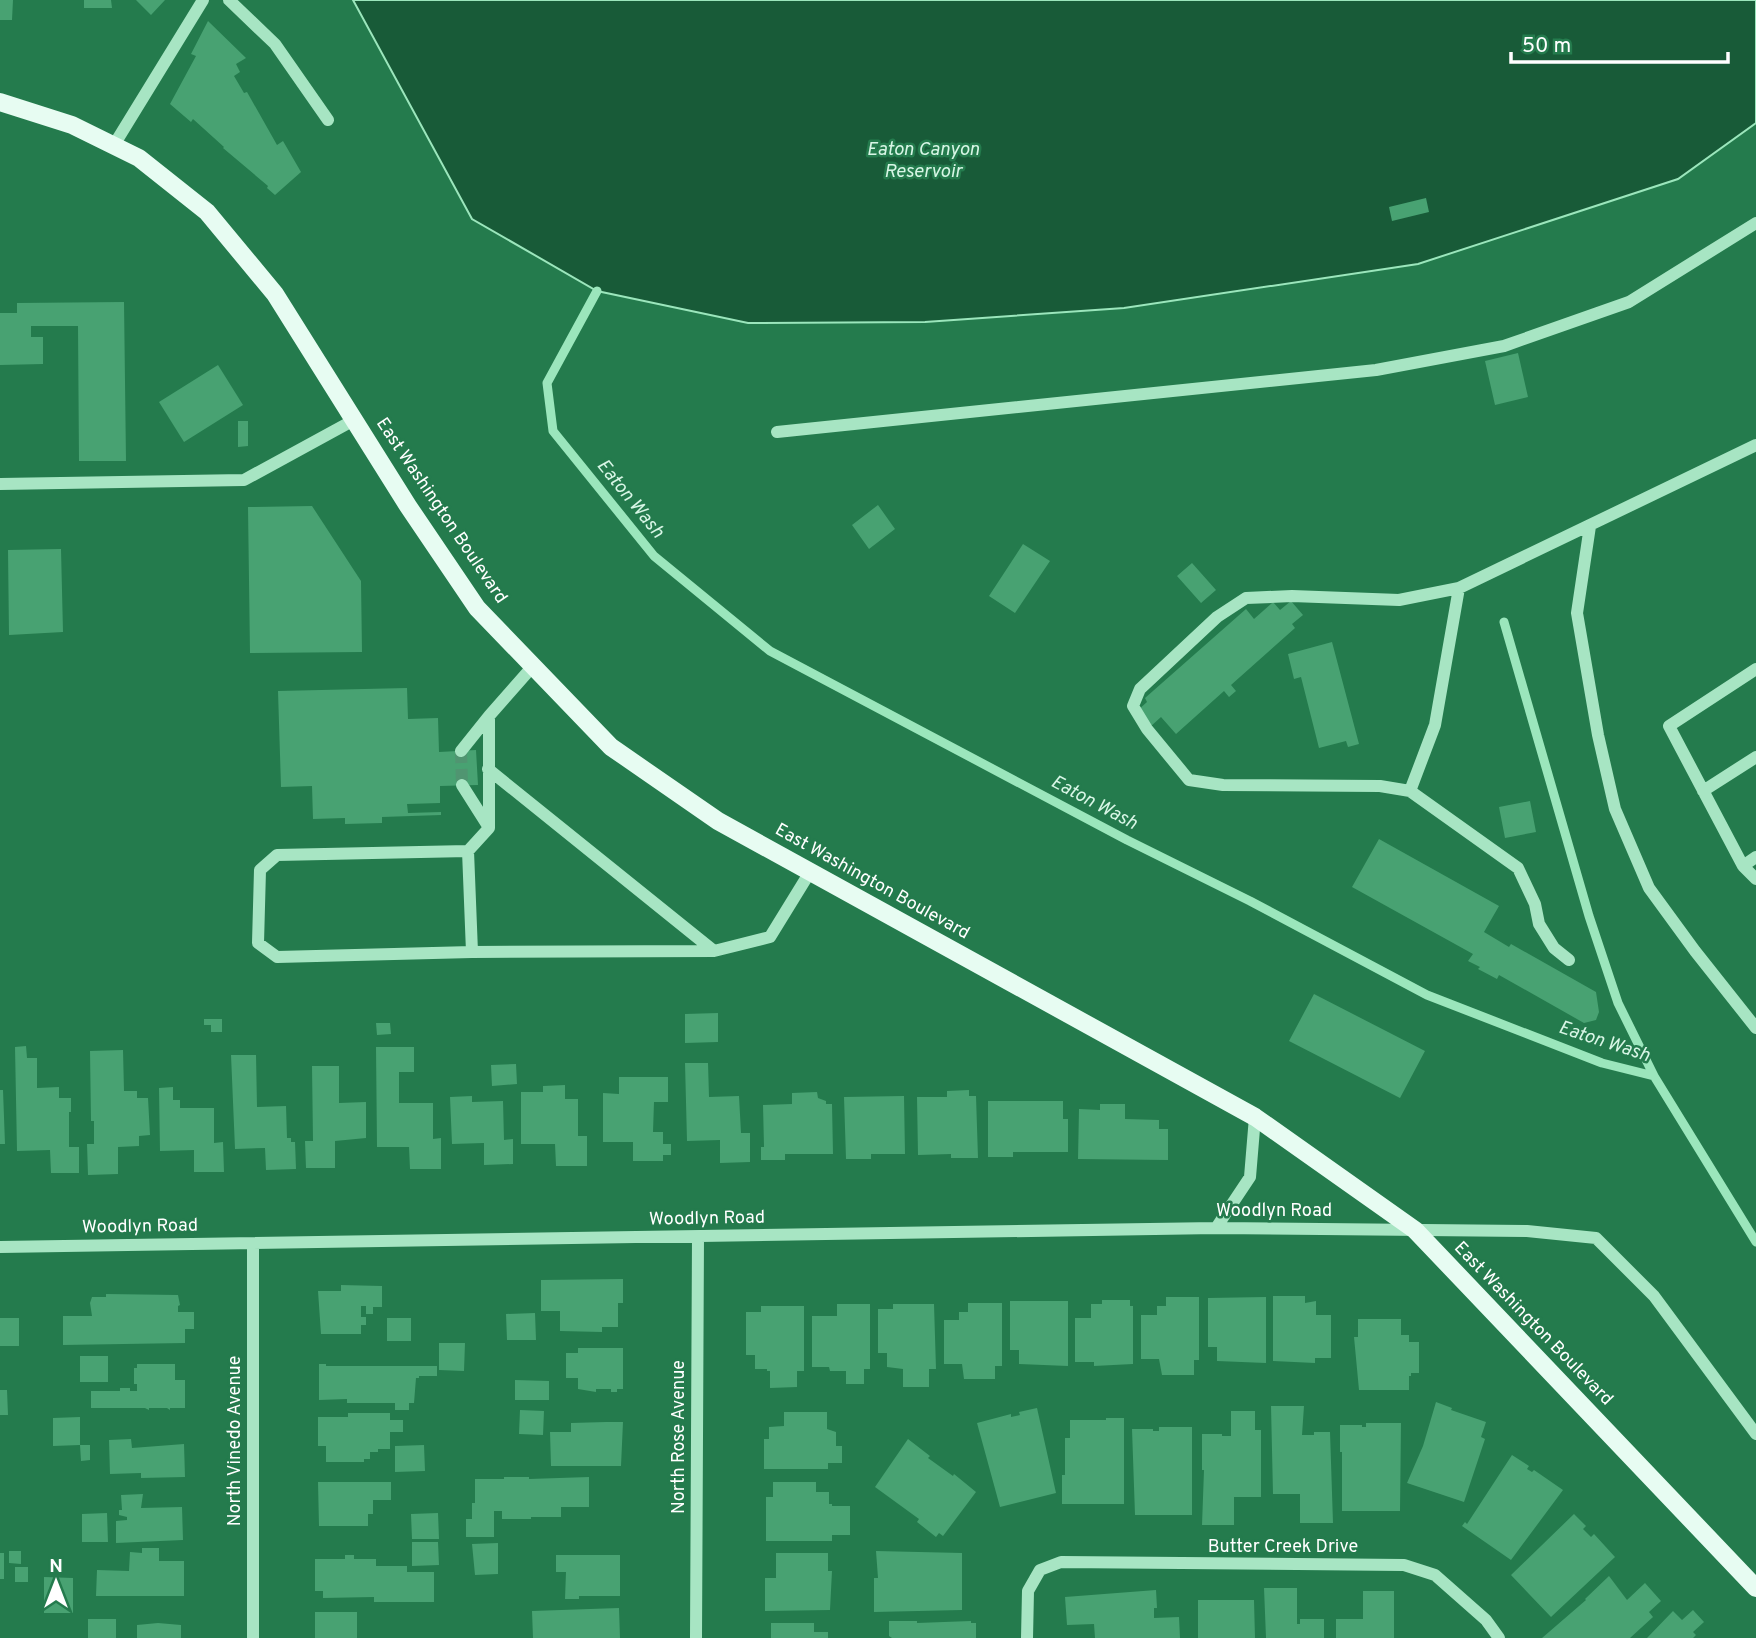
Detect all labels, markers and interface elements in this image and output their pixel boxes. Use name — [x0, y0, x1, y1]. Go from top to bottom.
scale bar — [1511, 21, 1728, 65]
text: 50 m — [1522, 33, 1571, 60]
water label: Eaton Canyon Reservoir — [867, 138, 980, 184]
street label: East Washington Boulevard — [370, 414, 512, 608]
water label: Eaton Wash — [591, 455, 670, 544]
water label: Eaton Wash — [1047, 770, 1142, 836]
street label: East Washington Boulevard — [771, 819, 973, 945]
water label: Eaton Wash — [1555, 1016, 1653, 1068]
street label: Woodlyn Road — [1216, 1200, 1332, 1223]
street label: Woodlyn Road — [649, 1206, 765, 1232]
street label: Woodlyn Road — [82, 1214, 198, 1240]
street label: East Washington Boulevard — [1449, 1237, 1617, 1411]
street label: North Vinedo Avenue — [224, 1356, 247, 1526]
street label: North Rose Avenue — [668, 1360, 691, 1514]
street label: Butter Creek Drive — [1208, 1536, 1358, 1559]
north arrow — [21, 1547, 91, 1617]
text: N — [49, 1555, 63, 1579]

